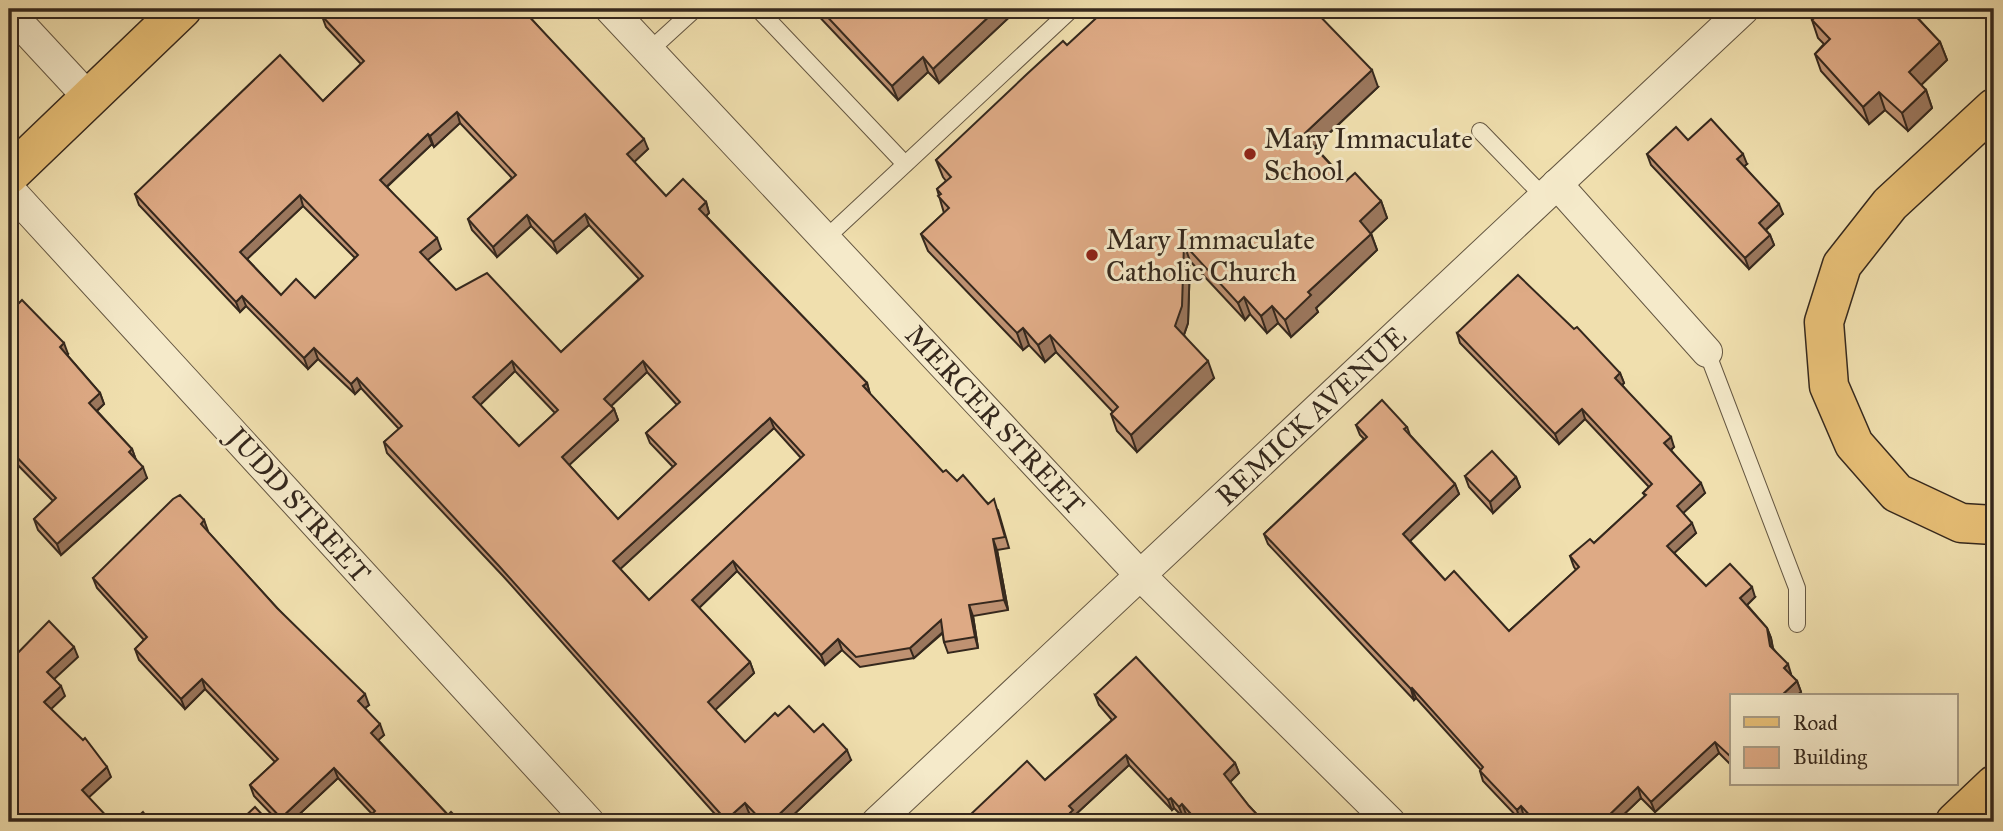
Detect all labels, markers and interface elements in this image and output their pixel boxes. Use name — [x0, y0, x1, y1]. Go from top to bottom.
place label: Mary Immaculate School — [1264, 121, 1473, 188]
marker: Mary Immaculate School — [1242, 146, 1258, 162]
place label: Mary Immaculate Catholic Church — [1106, 222, 1315, 289]
marker: Mary Immaculate Catholic Church — [1084, 247, 1100, 263]
street label: MERCER STREET — [898, 318, 1092, 522]
street label: REMICK AVENUE — [1209, 319, 1413, 513]
street label: JUDD STREET — [218, 418, 378, 590]
legend — [1730, 694, 1958, 786]
text: Road — [1793, 710, 1838, 736]
text: Building — [1793, 744, 1867, 770]

